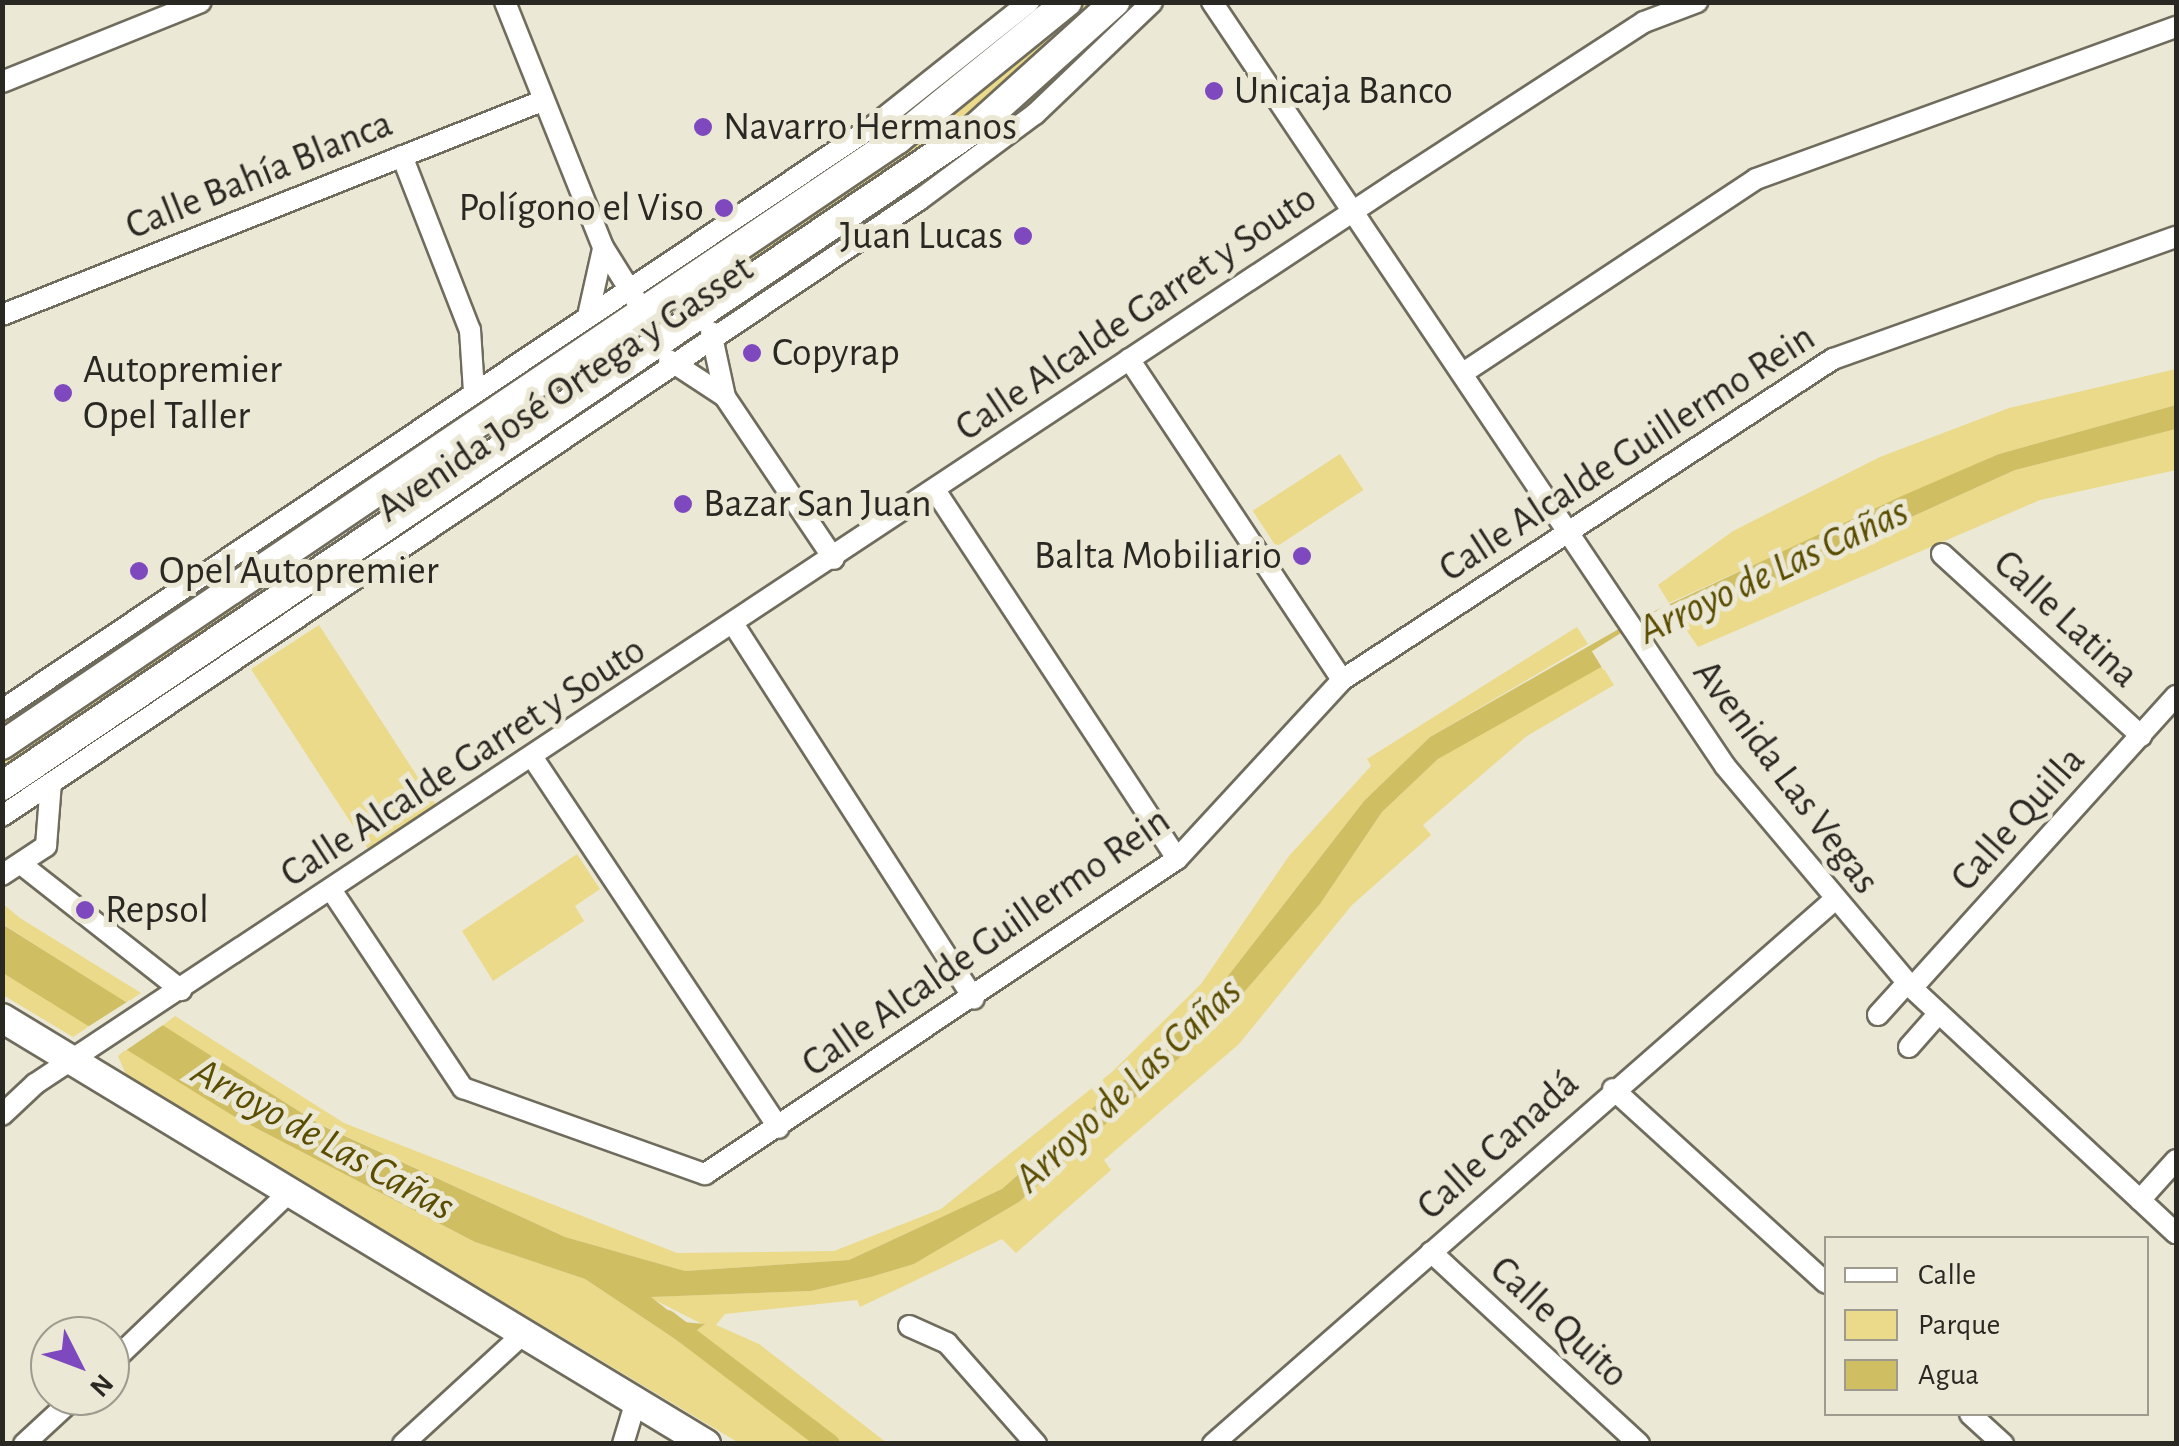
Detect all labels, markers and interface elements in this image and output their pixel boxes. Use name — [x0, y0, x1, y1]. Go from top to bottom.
place label: Unicaja Banco — [1234, 67, 1453, 115]
marker: Unicaja Banco — [1203, 80, 1225, 102]
street label: Calle Bahía Blanca — [119, 100, 399, 250]
place label: Navarro Hermanos — [723, 103, 1017, 151]
marker: Navarro Hermanos — [692, 116, 714, 138]
street label: Calle Alcalde Garret y Souto — [946, 174, 1326, 452]
place label: Polígono el Viso — [458, 184, 704, 232]
marker: Polígono el Viso — [713, 197, 735, 219]
place label: Juan Lucas — [840, 212, 1003, 260]
marker: Juan Lucas — [1012, 225, 1034, 247]
street label: Avenida José Ortega y Gasset — [368, 245, 762, 533]
street label: Calle Alcalde Guillermo Rein — [1430, 313, 1824, 593]
place label: Copyrap — [772, 329, 900, 377]
marker: Copyrap — [741, 342, 763, 364]
place label: Autopremier Opel Taller — [83, 346, 282, 440]
marker: Autopremier Opel Taller — [52, 382, 74, 404]
place label: Bazar San Juan — [703, 480, 932, 528]
water label: Arroyo de Las Cañas — [1630, 487, 1916, 655]
marker: Bazar San Juan — [672, 493, 694, 515]
place label: Balta Mobiliario — [1034, 532, 1282, 580]
street label: Calle Latina — [1984, 540, 2148, 698]
marker: Balta Mobiliario — [1291, 545, 1313, 567]
place label: Opel Autopremier — [159, 547, 439, 595]
marker: Opel Autopremier — [128, 560, 150, 582]
street label: Calle Alcalde Garret y Souto — [272, 626, 654, 898]
street label: Avenida Las Vegas — [1682, 650, 1890, 904]
street label: Calle Quilla — [1941, 737, 2095, 901]
street label: Calle Alcalde Guillermo Rein — [793, 797, 1179, 1087]
place label: Repsol — [105, 886, 209, 934]
marker: Repsol — [74, 899, 96, 921]
water label: Arroyo de Las Cañas — [1004, 967, 1252, 1203]
water label: Arroyo de Las Cañas — [183, 1046, 463, 1232]
street label: Calle Canadá — [1407, 1060, 1589, 1230]
legend — [1824, 1236, 2149, 1416]
street label: Calle Quito — [1480, 1246, 1638, 1398]
text: Calle — [1918, 1260, 1976, 1290]
text: Parque — [1918, 1310, 2000, 1340]
north arrow — [30, 1316, 130, 1416]
text: Agua — [1918, 1360, 1979, 1390]
text: N — [84, 1368, 118, 1401]

